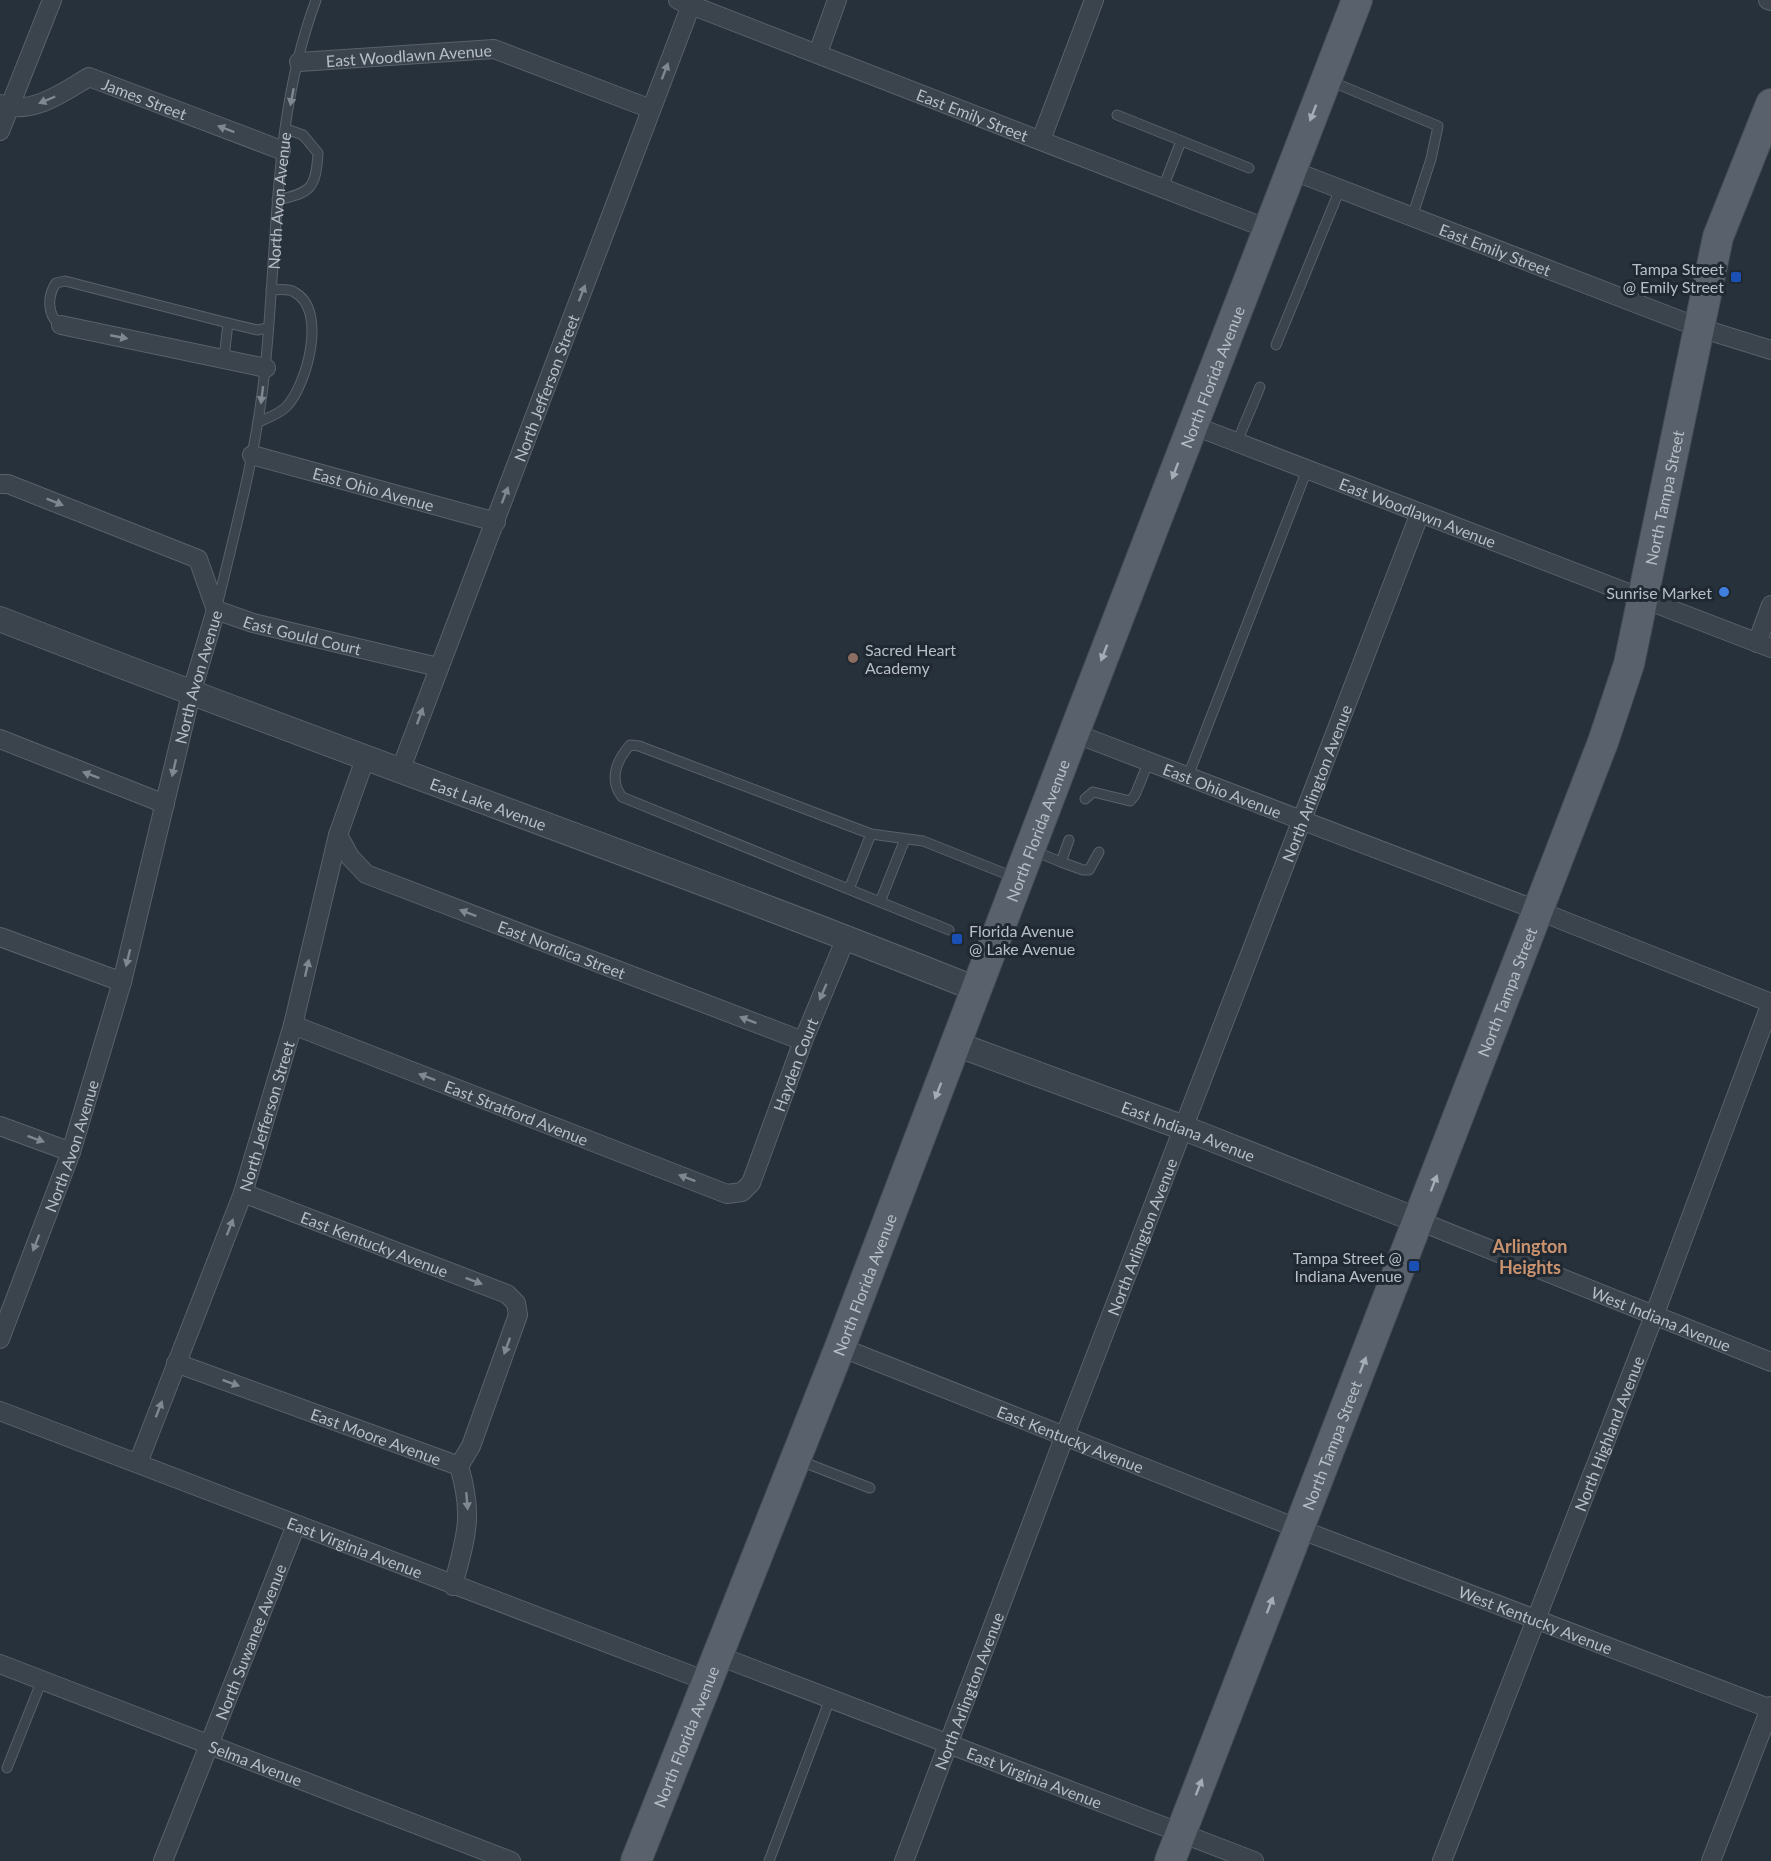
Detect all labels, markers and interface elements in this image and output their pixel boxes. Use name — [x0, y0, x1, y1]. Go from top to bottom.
street label: East Woodlawn Avenue — [325, 40, 492, 70]
one-way arrow — [661, 62, 671, 80]
street label: James Street — [100, 73, 190, 123]
street label: East Emily Street — [914, 84, 1031, 145]
one-way arrow — [287, 88, 296, 107]
one-way arrow — [38, 95, 56, 105]
one-way arrow — [1308, 105, 1318, 123]
one-way arrow — [217, 124, 235, 134]
street label: North Avon Avenue — [263, 131, 294, 270]
street label: East Emily Street — [1437, 219, 1554, 279]
place label: Tampa Street @ Emily Street — [1623, 259, 1724, 296]
marker: Tampa Street @ Emily Street — [1729, 270, 1743, 284]
one-way arrow — [577, 284, 587, 302]
street label: North Florida Avenue — [1176, 303, 1248, 450]
street label: North Jefferson Street — [509, 311, 582, 464]
one-way arrow — [109, 333, 128, 342]
one-way arrow — [257, 386, 267, 405]
street label: North Tampa Street — [1640, 428, 1687, 567]
street label: East Ohio Avenue — [311, 463, 436, 514]
one-way arrow — [1169, 463, 1179, 481]
street label: East Woodlawn Avenue — [1337, 473, 1499, 551]
one-way arrow — [501, 486, 511, 504]
one-way arrow — [46, 498, 64, 507]
place label: Sunrise Market — [1606, 583, 1712, 602]
marker: Sunrise Market — [1717, 585, 1731, 599]
street label: North Avon Avenue — [170, 608, 225, 745]
street label: East Gould Court — [241, 611, 363, 658]
place label: Sacred Heart Academy — [865, 640, 956, 677]
one-way arrow — [1099, 645, 1109, 663]
marker: Sacred Heart Academy — [846, 651, 860, 665]
street label: North Arlington Avenue — [1277, 702, 1355, 864]
one-way arrow — [416, 707, 426, 725]
street label: North Florida Avenue — [1001, 757, 1073, 904]
one-way arrow — [168, 759, 178, 777]
street label: East Ohio Avenue — [1161, 759, 1284, 821]
one-way arrow — [82, 769, 100, 779]
street label: East Lake Avenue — [428, 773, 549, 834]
one-way arrow — [458, 908, 476, 918]
street label: East Nordica Street — [495, 916, 629, 982]
place label: Florida Avenue @ Lake Avenue — [969, 921, 1075, 958]
street label: North Tampa Street — [1473, 924, 1540, 1059]
marker: Florida Avenue @ Lake Avenue — [950, 932, 964, 946]
one-way arrow — [123, 948, 133, 967]
one-way arrow — [302, 959, 312, 978]
one-way arrow — [818, 983, 828, 1001]
one-way arrow — [739, 1015, 757, 1024]
street label: Hayden Court — [769, 1015, 821, 1114]
street label: North Jefferson Street — [235, 1038, 297, 1193]
one-way arrow — [417, 1072, 435, 1082]
street label: East Stratford Avenue — [442, 1076, 591, 1149]
street label: North Avon Avenue — [40, 1077, 102, 1214]
one-way arrow — [933, 1082, 943, 1100]
street label: East Indiana Avenue — [1119, 1096, 1258, 1165]
one-way arrow — [27, 1134, 45, 1144]
street label: North Arlington Avenue — [1103, 1155, 1180, 1318]
one-way arrow — [677, 1173, 695, 1183]
one-way arrow — [1430, 1174, 1439, 1192]
street label: East Kentucky Avenue — [298, 1207, 451, 1280]
street label: North Florida Avenue — [828, 1211, 900, 1358]
one-way arrow — [225, 1218, 235, 1236]
one-way arrow — [31, 1234, 41, 1252]
district label: Arlington Heights — [1491, 1235, 1568, 1278]
place label: Tampa Street @ Indiana Avenue — [1293, 1248, 1402, 1285]
marker: Tampa Street @ Indiana Avenue — [1407, 1259, 1421, 1273]
one-way arrow — [465, 1277, 483, 1286]
street label: West Indiana Avenue — [1589, 1282, 1734, 1354]
one-way arrow — [501, 1337, 511, 1355]
street label: North Highland Avenue — [1570, 1353, 1647, 1514]
one-way arrow — [1359, 1356, 1368, 1374]
street label: North Tampa Street — [1297, 1377, 1365, 1512]
one-way arrow — [223, 1378, 241, 1388]
one-way arrow — [155, 1400, 164, 1418]
street label: East Kentucky Avenue — [994, 1401, 1147, 1476]
street label: East Moore Avenue — [308, 1403, 444, 1468]
one-way arrow — [463, 1492, 472, 1511]
street label: East Virginia Avenue — [285, 1512, 425, 1581]
street label: North Suwanee Avenue — [210, 1561, 289, 1722]
street label: West Kentucky Avenue — [1456, 1581, 1615, 1657]
one-way arrow — [1265, 1596, 1275, 1614]
street label: North Arlington Avenue — [930, 1609, 1007, 1772]
street label: North Florida Avenue — [649, 1663, 722, 1810]
street label: Selma Avenue — [206, 1736, 305, 1789]
street label: East Virginia Avenue — [964, 1742, 1105, 1811]
one-way arrow — [1195, 1778, 1204, 1796]

